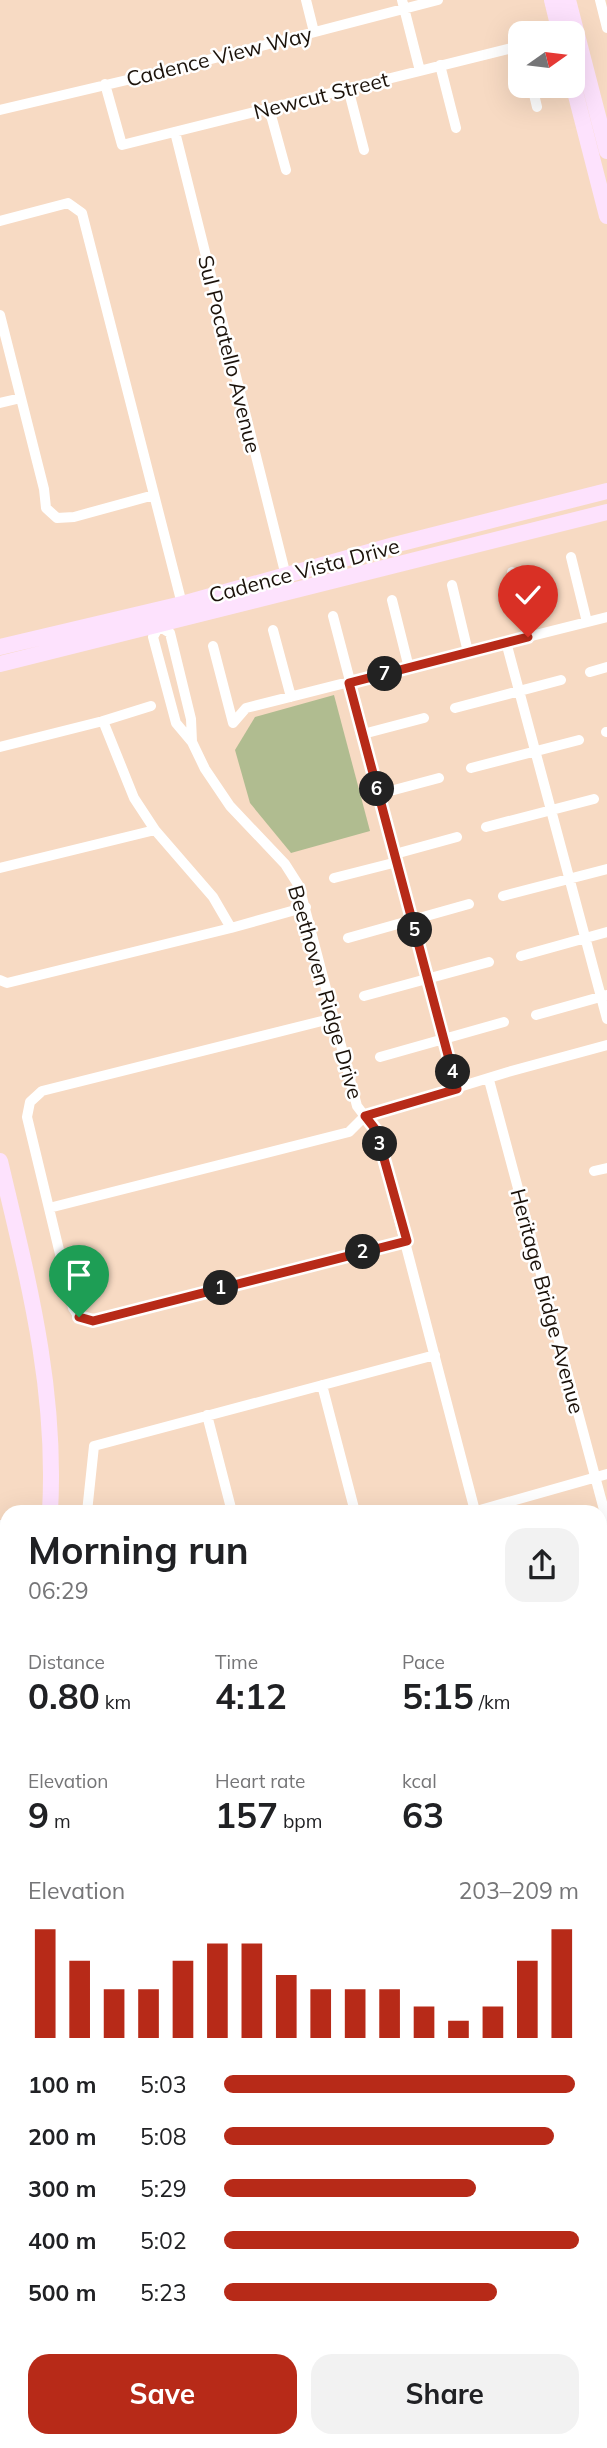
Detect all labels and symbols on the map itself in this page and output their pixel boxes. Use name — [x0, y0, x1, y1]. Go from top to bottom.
street label: Cadence View Way — [123, 20, 315, 92]
north arrow — [508, 21, 584, 98]
street label: Newcut Street — [251, 66, 391, 124]
street label: Sul Pocatello Avenue — [193, 252, 267, 456]
street label: Cadence Vista Drive — [206, 532, 402, 608]
pin — [498, 565, 558, 637]
pin: 7 — [368, 656, 402, 692]
pin: 6 — [360, 772, 394, 806]
street label: Beethoven Ridge Drive — [283, 882, 369, 1102]
pin: 5 — [398, 912, 432, 948]
pin: 4 — [435, 1054, 470, 1090]
pin: 3 — [362, 1126, 398, 1162]
street label: Heritage Bridge Avenue — [505, 1186, 591, 1416]
pin: 2 — [346, 1234, 380, 1270]
pin — [49, 1245, 109, 1317]
pin: 1 — [204, 1270, 238, 1306]

